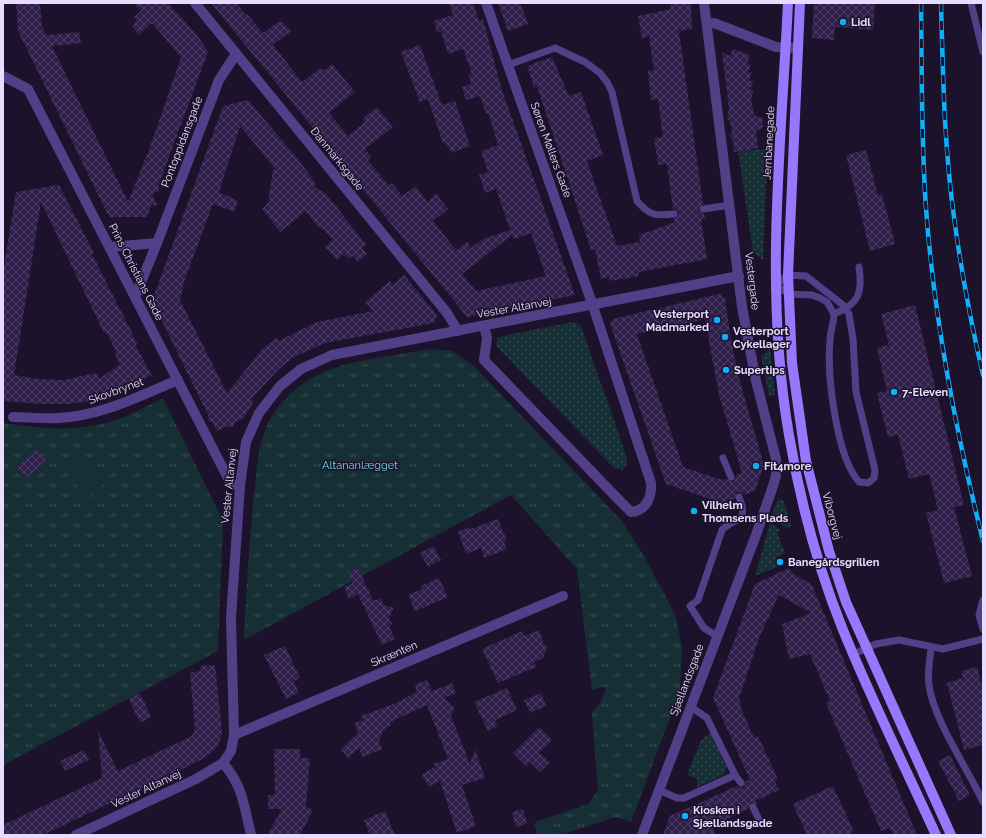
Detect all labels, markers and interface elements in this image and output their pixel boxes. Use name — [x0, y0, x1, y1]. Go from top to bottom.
place label: Lidl — [851, 16, 871, 29]
marker: Lidl — [838, 17, 848, 27]
street label: Pontoppidansgade — [159, 94, 206, 189]
street label: Søren Møllers Gade — [528, 101, 574, 200]
street label: Jernbanegade — [761, 105, 777, 180]
street label: Danmarksgade — [308, 125, 367, 194]
street label: Prins Christians Gade — [106, 221, 166, 323]
street label: Vestergade — [742, 251, 762, 311]
street label: Vester Altanvej — [476, 295, 552, 321]
place label: Vesterport Madmarked — [646, 308, 710, 334]
marker: Vesterport Madmarked — [712, 315, 722, 325]
place label: Vesterport Cykellager — [733, 325, 791, 351]
marker: Vesterport Cykellager — [720, 332, 730, 342]
place label: Supertips — [734, 364, 785, 377]
marker: Supertips — [721, 365, 731, 375]
street label: Skovbrynet — [87, 375, 146, 407]
place label: 7-Eleven — [902, 386, 948, 399]
marker: 7-Eleven — [889, 387, 899, 397]
street label: Vester Altanvej — [219, 448, 239, 524]
park label: Altananlægget — [322, 459, 398, 472]
place label: Fit4more — [764, 460, 812, 473]
marker: Fit4more — [751, 461, 761, 471]
street label: Viborgvej — [819, 491, 845, 541]
place label: Vilhelm Thomsens Plads — [702, 499, 789, 525]
marker: Vilhelm Thomsens Plads — [689, 506, 699, 516]
place label: Banegårdsgrillen — [788, 556, 880, 569]
marker: Banegårdsgrillen — [775, 557, 785, 567]
street label: Skrænten — [369, 638, 419, 670]
street label: Sjællandsgade — [667, 642, 707, 718]
street label: Vester Altanvej — [109, 767, 183, 811]
place label: Kiosken i Sjællandsgade — [693, 804, 773, 830]
marker: Kiosken i Sjællandsgade — [680, 811, 690, 821]

